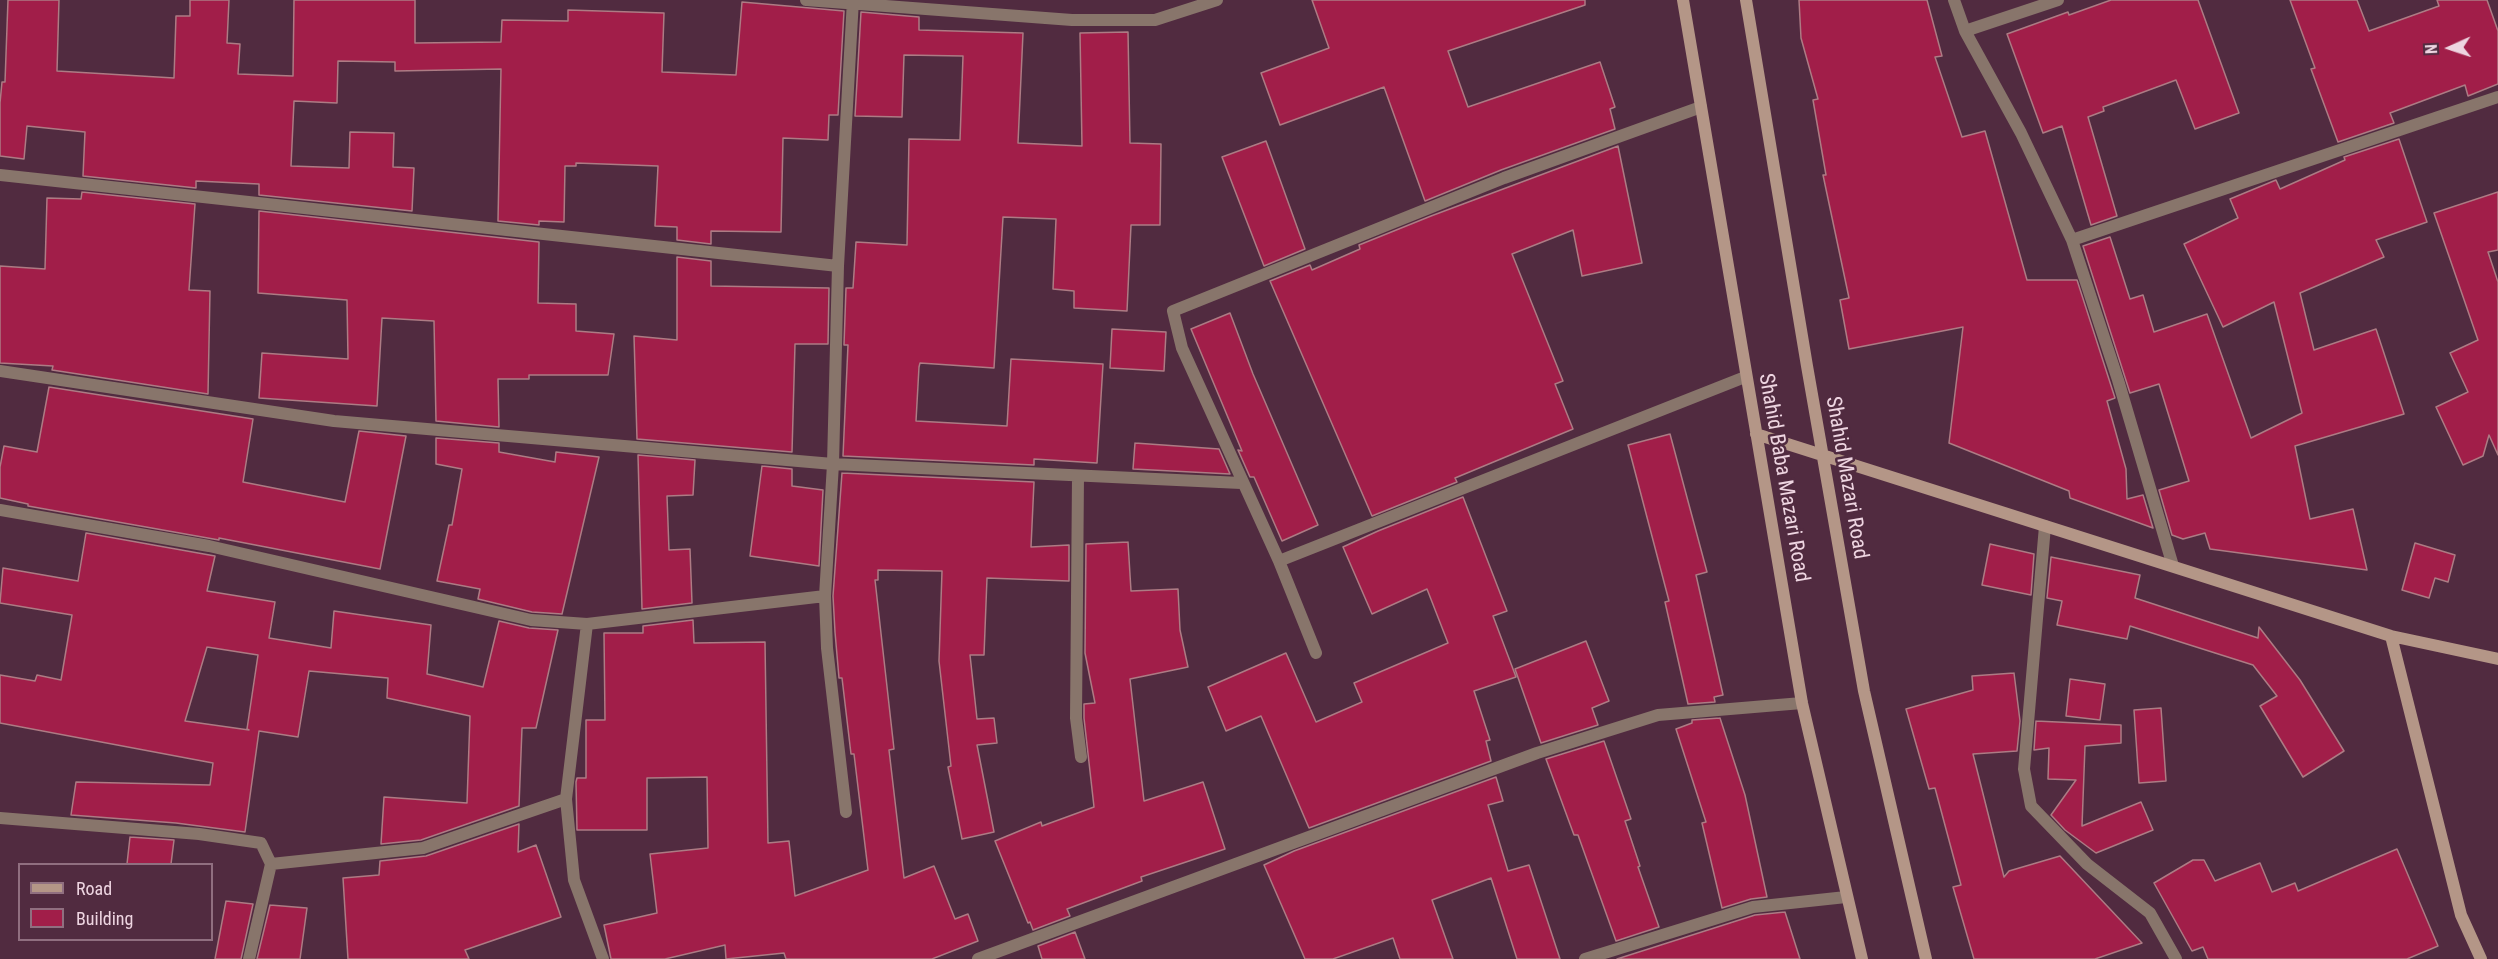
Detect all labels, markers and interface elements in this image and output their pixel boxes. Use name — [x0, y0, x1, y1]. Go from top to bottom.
north arrow — [2420, 18, 2480, 78]
text: N — [2422, 44, 2441, 54]
street label: Shahid Baba Mazari Road — [1752, 372, 1814, 584]
street label: Shahid Mazari Road — [1819, 395, 1873, 561]
legend — [18, 863, 213, 941]
text: Road — [76, 878, 112, 899]
text: Building — [76, 908, 133, 929]

